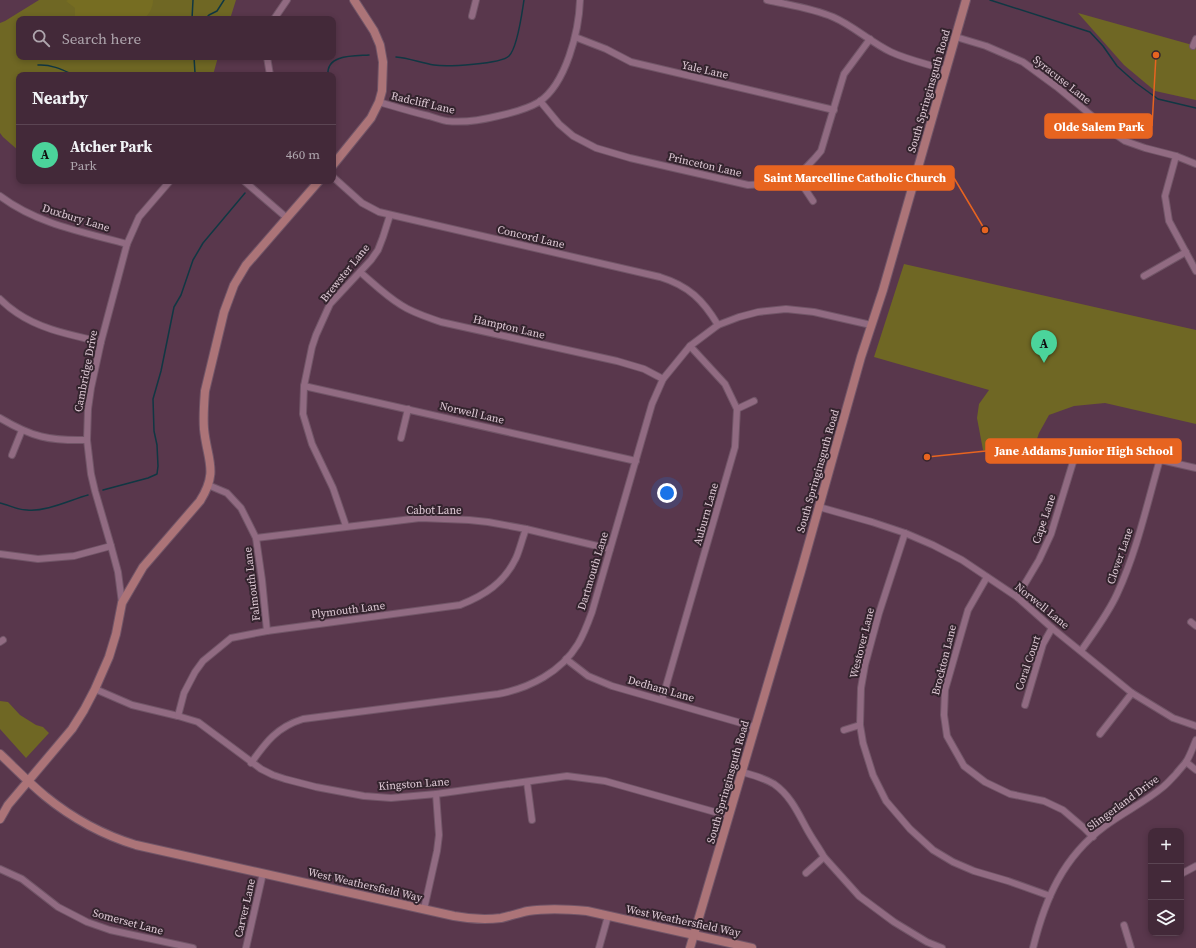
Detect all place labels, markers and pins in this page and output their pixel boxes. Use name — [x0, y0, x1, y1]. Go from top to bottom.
callout: Olde Salem Park — [1045, 114, 1152, 138]
callout: Saint Marcelline Catholic Church — [755, 166, 954, 190]
pin: A — [1031, 330, 1057, 363]
callout: Jane Addams Junior High School — [986, 439, 1181, 463]

